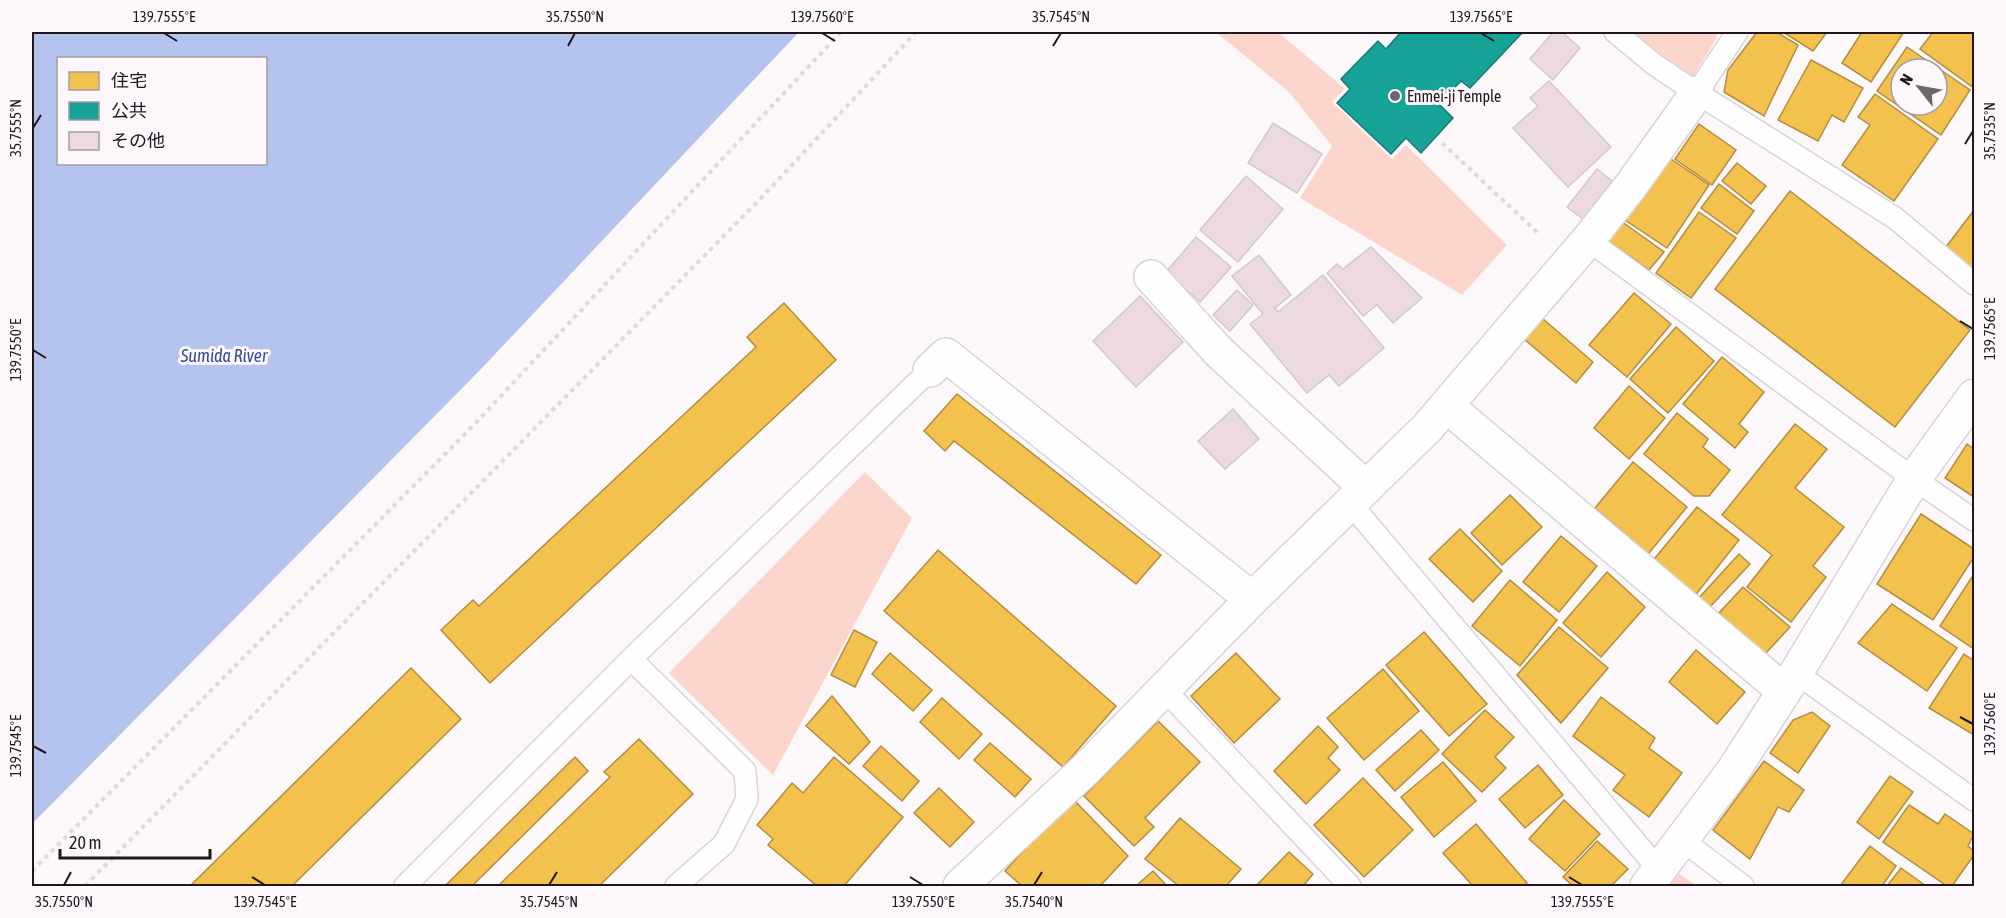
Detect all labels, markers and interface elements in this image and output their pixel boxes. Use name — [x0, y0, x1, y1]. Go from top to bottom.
text: 139.7555°E — [133, 8, 196, 25]
text: 35.7550°N — [546, 8, 604, 25]
text: 139.7560°E — [791, 8, 854, 25]
text: 35.7545°N — [1032, 8, 1090, 25]
text: 139.7565°E — [1450, 8, 1513, 25]
legend — [57, 57, 267, 165]
north arrow — [1889, 57, 1949, 117]
text: 住宅 — [111, 70, 147, 91]
text: N — [1896, 71, 1916, 88]
place label: Enmei-ji Temple — [1407, 87, 1501, 106]
marker: Enmei-ji Temple — [1388, 89, 1402, 103]
text: 35.7555°N — [7, 99, 24, 157]
text: 公共 — [111, 100, 147, 121]
text: 35.7535°N — [1981, 102, 1998, 160]
text: その他 — [111, 130, 165, 151]
text: 139.7565°E — [1981, 297, 1998, 360]
text: 139.7550°E — [7, 318, 24, 381]
water label: Sumida River — [180, 345, 268, 366]
text: 139.7560°E — [1981, 692, 1998, 755]
text: 139.7545°E — [7, 714, 24, 777]
scale bar — [60, 822, 210, 860]
text: 20 m — [69, 832, 101, 853]
text: 35.7550°N — [35, 893, 93, 910]
text: 139.7545°E — [234, 893, 297, 910]
text: 35.7545°N — [520, 893, 578, 910]
text: 139.7550°E — [892, 893, 955, 910]
text: 35.7540°N — [1005, 893, 1063, 910]
text: 139.7555°E — [1551, 893, 1614, 910]

